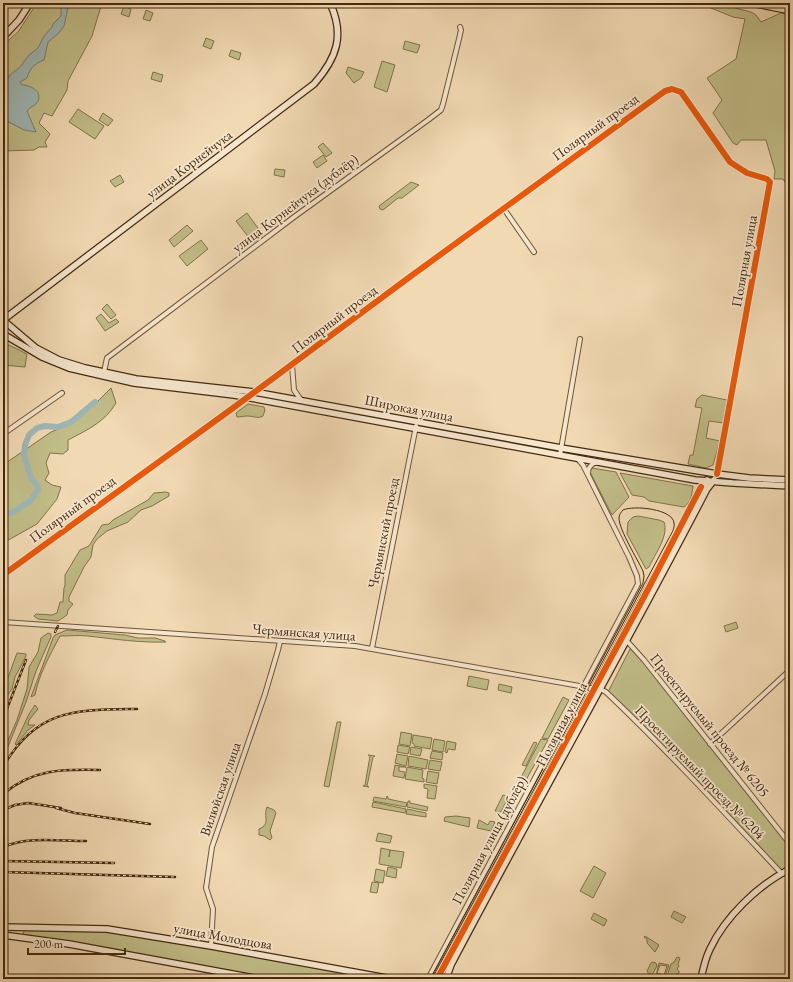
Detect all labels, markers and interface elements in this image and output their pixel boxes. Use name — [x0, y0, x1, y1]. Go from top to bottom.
street label: Полярный проезд — [548, 89, 642, 164]
street label: улица Корнейчука — [142, 125, 236, 202]
street label: улица Корнейчука (дублёр) — [228, 150, 362, 256]
street label: Полярная улица — [727, 213, 761, 308]
street label: Полярный проезд — [288, 281, 381, 357]
street label: Широкая улица — [363, 391, 455, 425]
street label: Полярный проезд — [25, 471, 119, 546]
street label: Чермянский проезд — [363, 476, 403, 590]
street label: Чермянская улица — [252, 619, 357, 645]
street label: Проектируемый проезд № 6205 — [647, 650, 773, 800]
street label: Полярная улица — [531, 678, 591, 769]
street label: Проектируемый проезд № 6204 — [631, 701, 769, 843]
street label: Вилюйская улица — [195, 739, 245, 838]
street label: Полярная улица (дублёр) — [448, 773, 530, 907]
street label: улица Молодцова — [172, 918, 274, 954]
scale bar — [28, 930, 125, 956]
text: 200 m — [34, 936, 64, 952]

